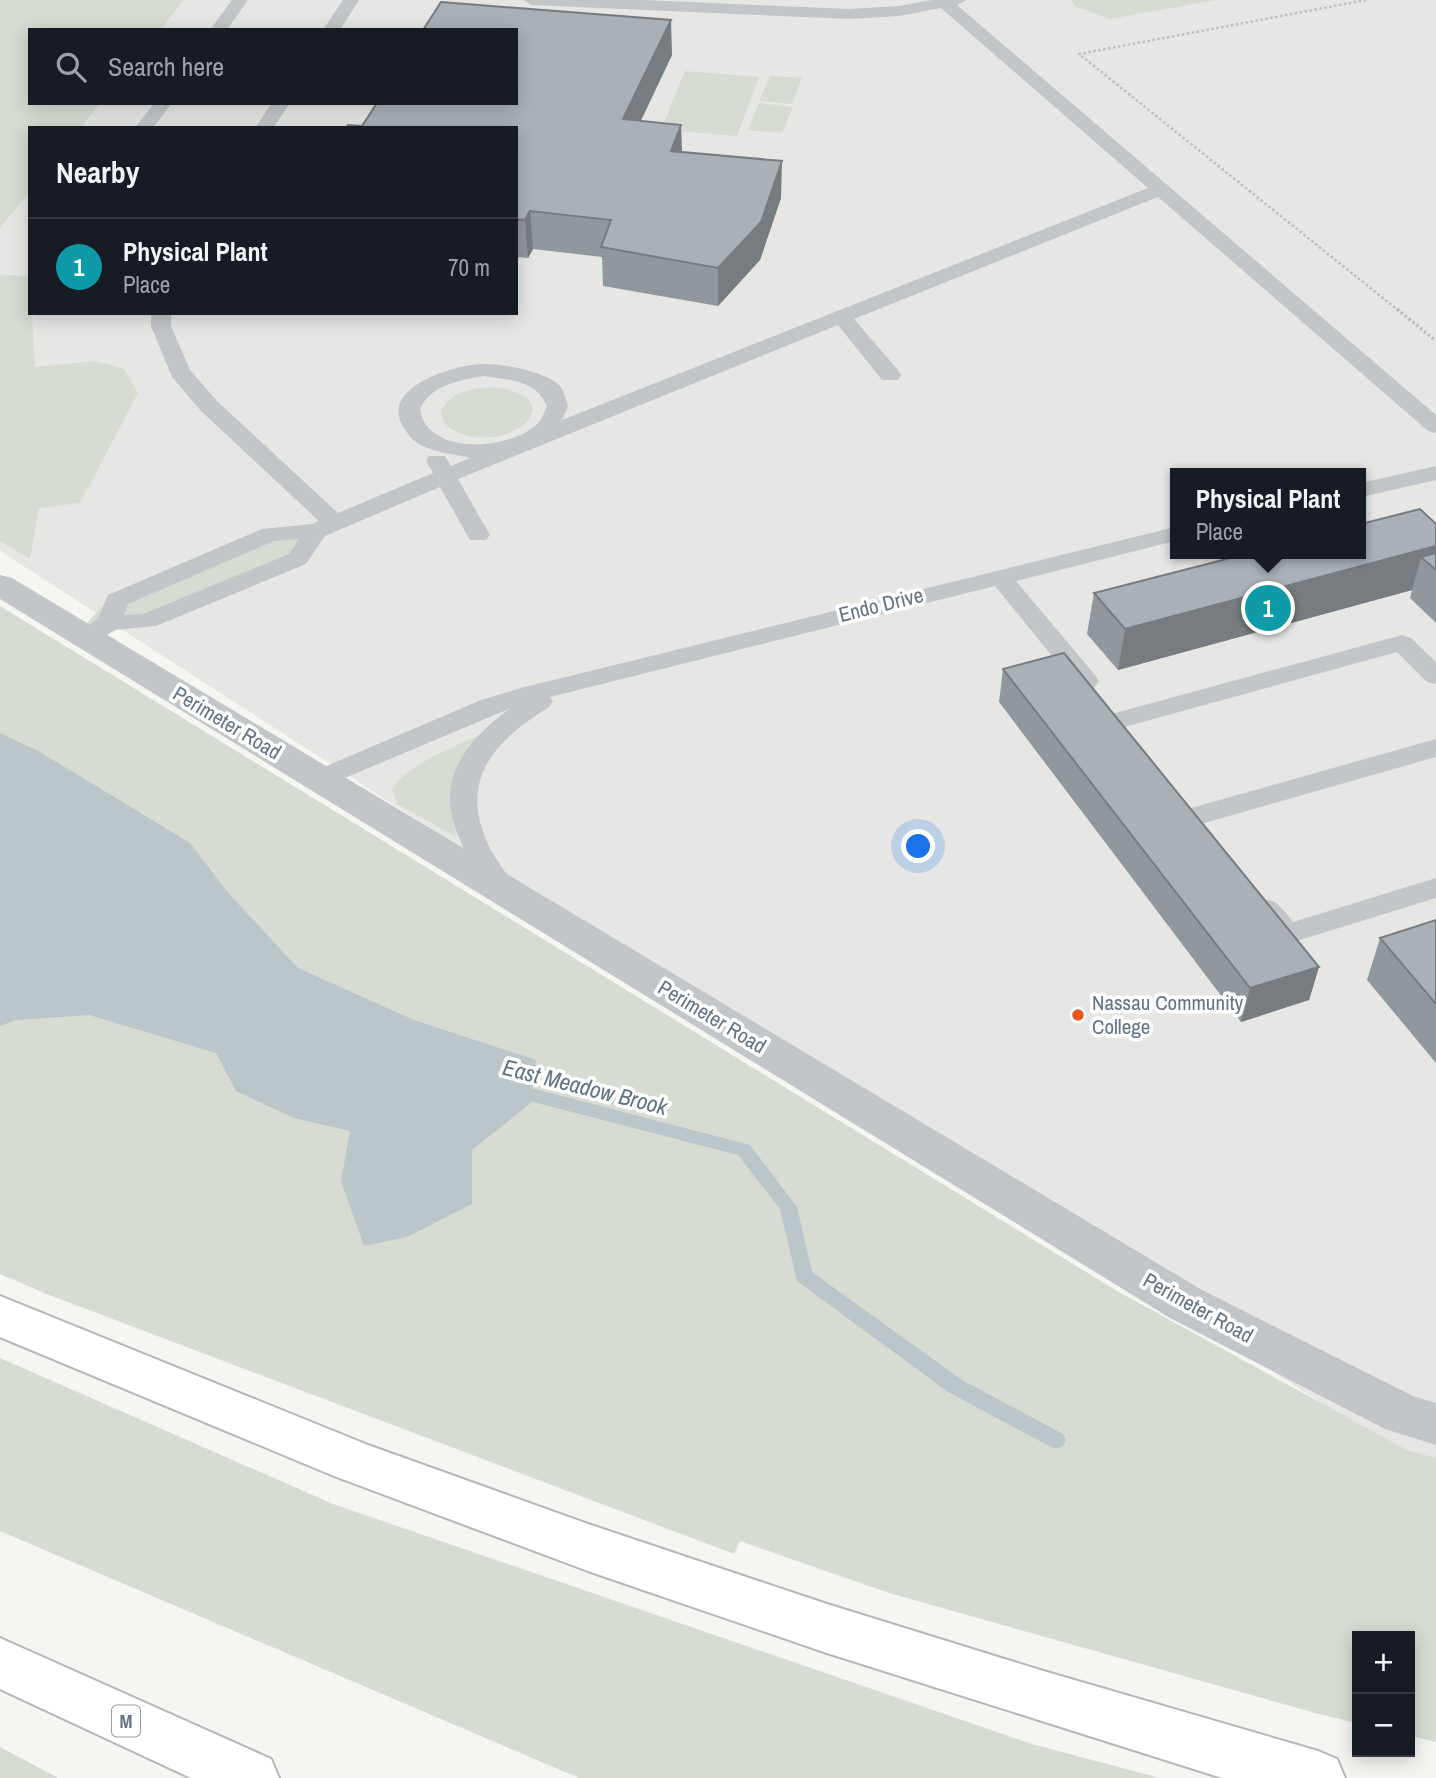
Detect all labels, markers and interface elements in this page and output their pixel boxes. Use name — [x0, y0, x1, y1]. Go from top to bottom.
search box — [28, 28, 518, 105]
icon: search — [52, 48, 90, 86]
text: Search here — [108, 49, 224, 84]
text: Nearby — [56, 152, 139, 192]
text: Physical Plant — [123, 234, 268, 269]
text: 1 — [74, 252, 84, 283]
text: 70 m — [448, 252, 490, 283]
text: Place — [123, 269, 170, 300]
popup — [1170, 468, 1366, 559]
text: Physical Plant — [1196, 481, 1340, 516]
text: Place — [1196, 516, 1243, 547]
street label: Endo Drive — [836, 580, 926, 629]
pin: 1 — [1245, 582, 1291, 634]
street label: Perimeter Road — [168, 679, 287, 766]
your location — [901, 829, 935, 863]
street label: Perimeter Road — [653, 973, 772, 1060]
place label: Nassau Community College — [1092, 988, 1244, 1041]
marker: Nassau Community College — [1070, 1007, 1086, 1023]
water label: East Meadow Brook — [499, 1051, 672, 1122]
street label: Perimeter Road — [1138, 1265, 1258, 1350]
map controls — [1352, 1631, 1415, 1757]
button: + — [1352, 1631, 1415, 1694]
button: − — [1352, 1694, 1415, 1757]
road number: M — [112, 1706, 140, 1736]

